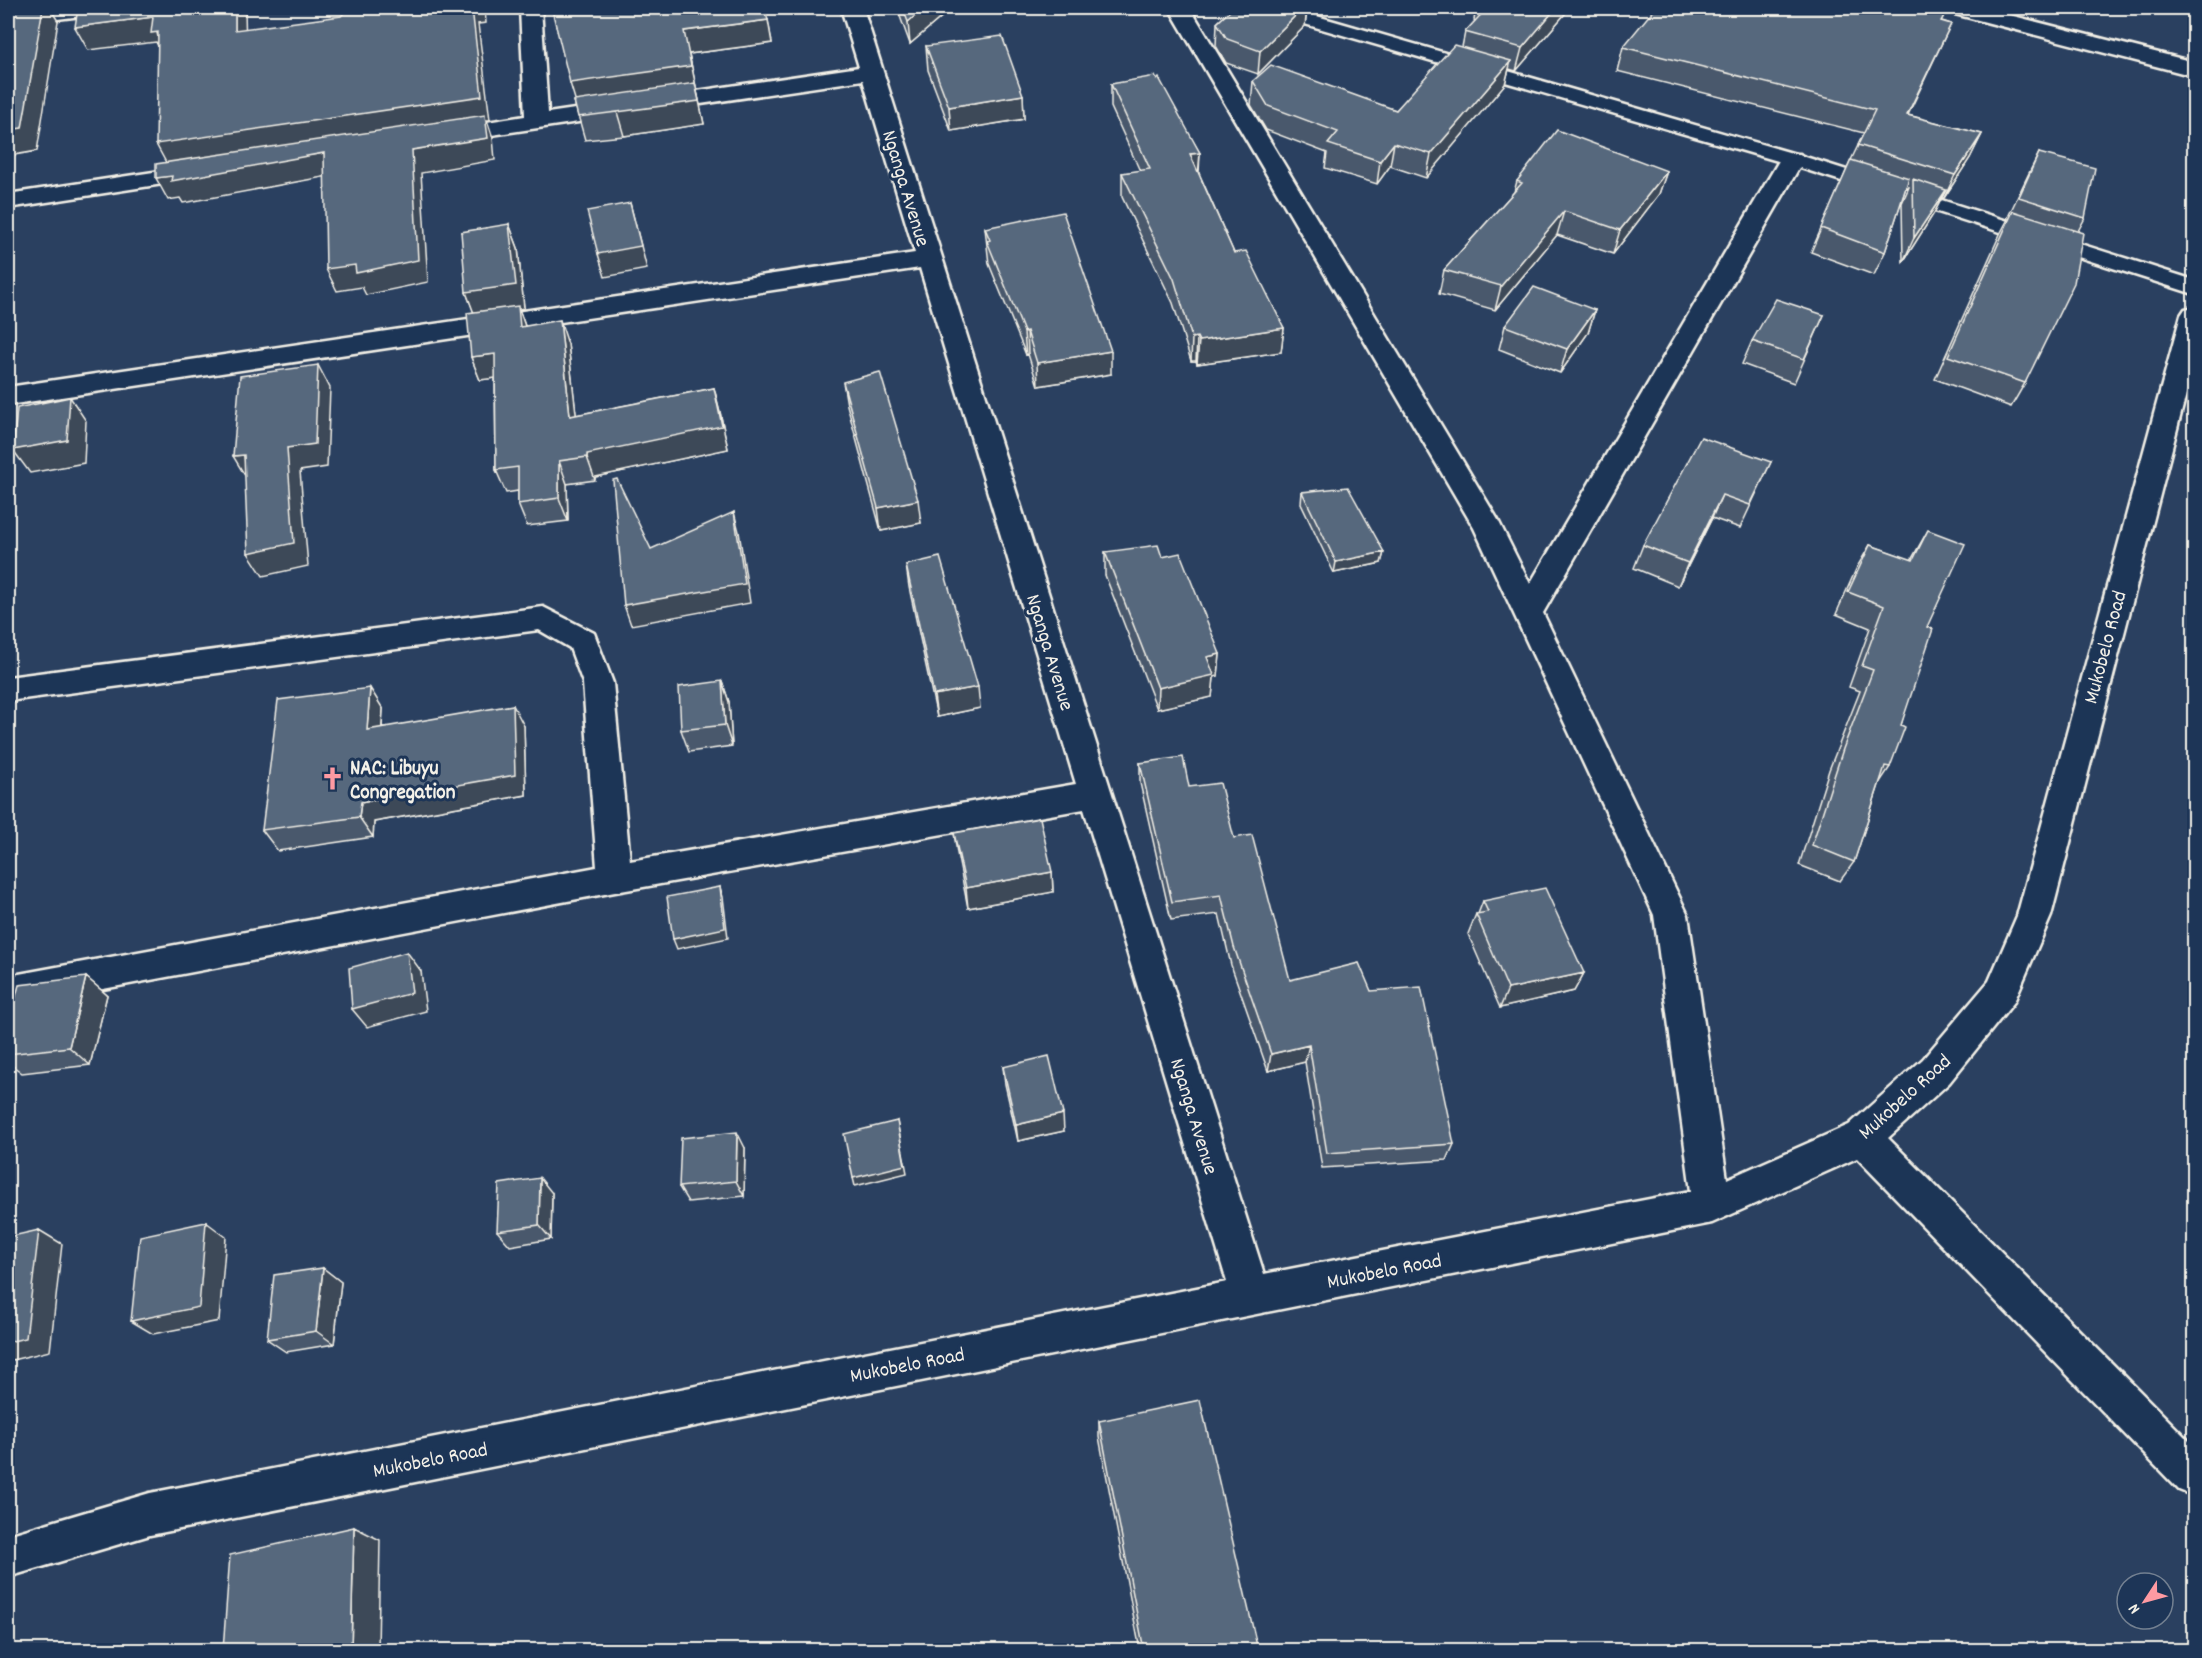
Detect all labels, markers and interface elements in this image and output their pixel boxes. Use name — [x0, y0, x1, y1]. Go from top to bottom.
street label: Nganga Avenue — [872, 127, 936, 251]
street label: Mukobelo Road — [2077, 588, 2136, 708]
street label: Nganga Avenue — [1016, 591, 1080, 715]
place label: NAC: Libuyu Congregation — [350, 755, 456, 809]
church icon: NAC: Libuyu Congregation — [319, 766, 345, 792]
street label: Mukobelo Road — [1853, 1048, 1959, 1148]
street label: Nganga Avenue — [1160, 1055, 1224, 1179]
street label: Mukobelo Road — [1325, 1247, 1444, 1299]
street label: Mukobelo Road — [848, 1341, 967, 1393]
street label: Mukobelo Road — [371, 1436, 490, 1488]
north arrow — [2115, 1571, 2175, 1631]
text: N — [2123, 1598, 2147, 1618]

